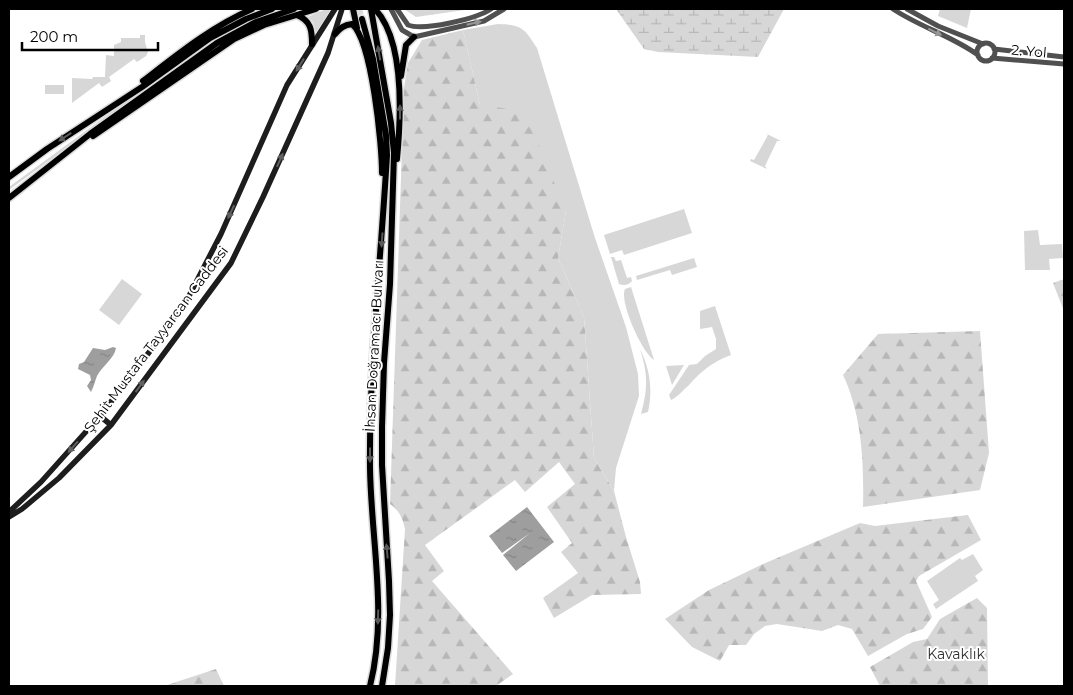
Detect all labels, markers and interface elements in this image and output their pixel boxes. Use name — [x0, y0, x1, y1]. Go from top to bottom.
one-way arrow — [467, 19, 482, 27]
scale bar — [22, 20, 159, 52]
text: 200 m — [30, 27, 78, 46]
one-way arrow — [928, 29, 942, 37]
street label: 2. Yol — [1011, 40, 1047, 62]
one-way arrow — [374, 44, 382, 60]
one-way arrow — [295, 58, 304, 71]
one-way arrow — [396, 104, 404, 120]
one-way arrow — [58, 132, 72, 142]
one-way arrow — [277, 153, 285, 167]
one-way arrow — [227, 205, 235, 219]
one-way arrow — [377, 232, 385, 248]
street label: Şehit Mustafa Tayyarcan Caddesi — [80, 242, 232, 436]
street label: İhsan Doğramacı Bulvarı — [361, 260, 387, 432]
one-way arrow — [135, 379, 145, 393]
one-way arrow — [67, 441, 79, 453]
one-way arrow — [366, 447, 374, 463]
one-way arrow — [383, 542, 391, 558]
one-way arrow — [374, 609, 382, 625]
park label: Kavaklık — [927, 645, 985, 663]

